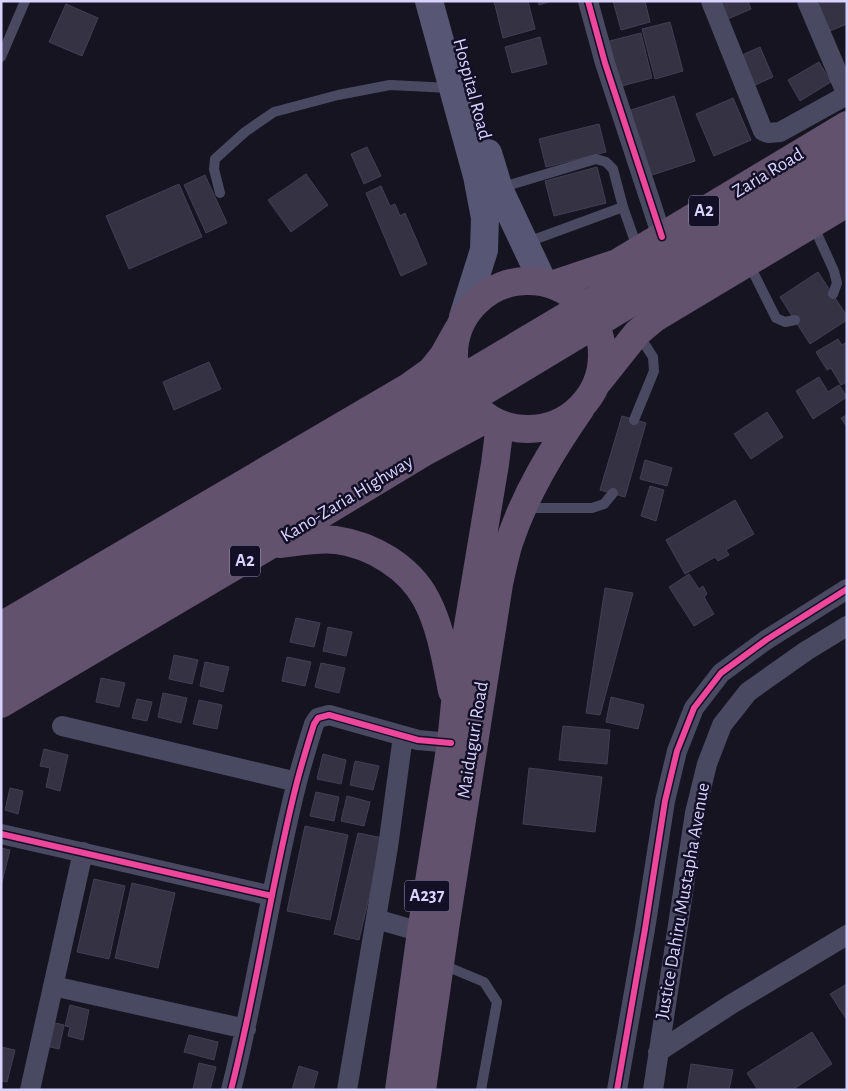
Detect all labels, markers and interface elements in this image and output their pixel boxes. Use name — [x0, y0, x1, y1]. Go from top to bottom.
street label: Hospital Road — [449, 36, 495, 142]
street label: Zaria Road — [729, 144, 807, 202]
road number: A2 — [689, 196, 719, 227]
street label: Kano-Zaria Highway — [278, 452, 416, 546]
road number: A2 — [230, 546, 260, 576]
street label: Maiduguri Road — [454, 680, 492, 800]
street label: Justice Dahiru Mustapha Avenue — [653, 781, 713, 1021]
road number: A237 — [404, 880, 450, 911]

